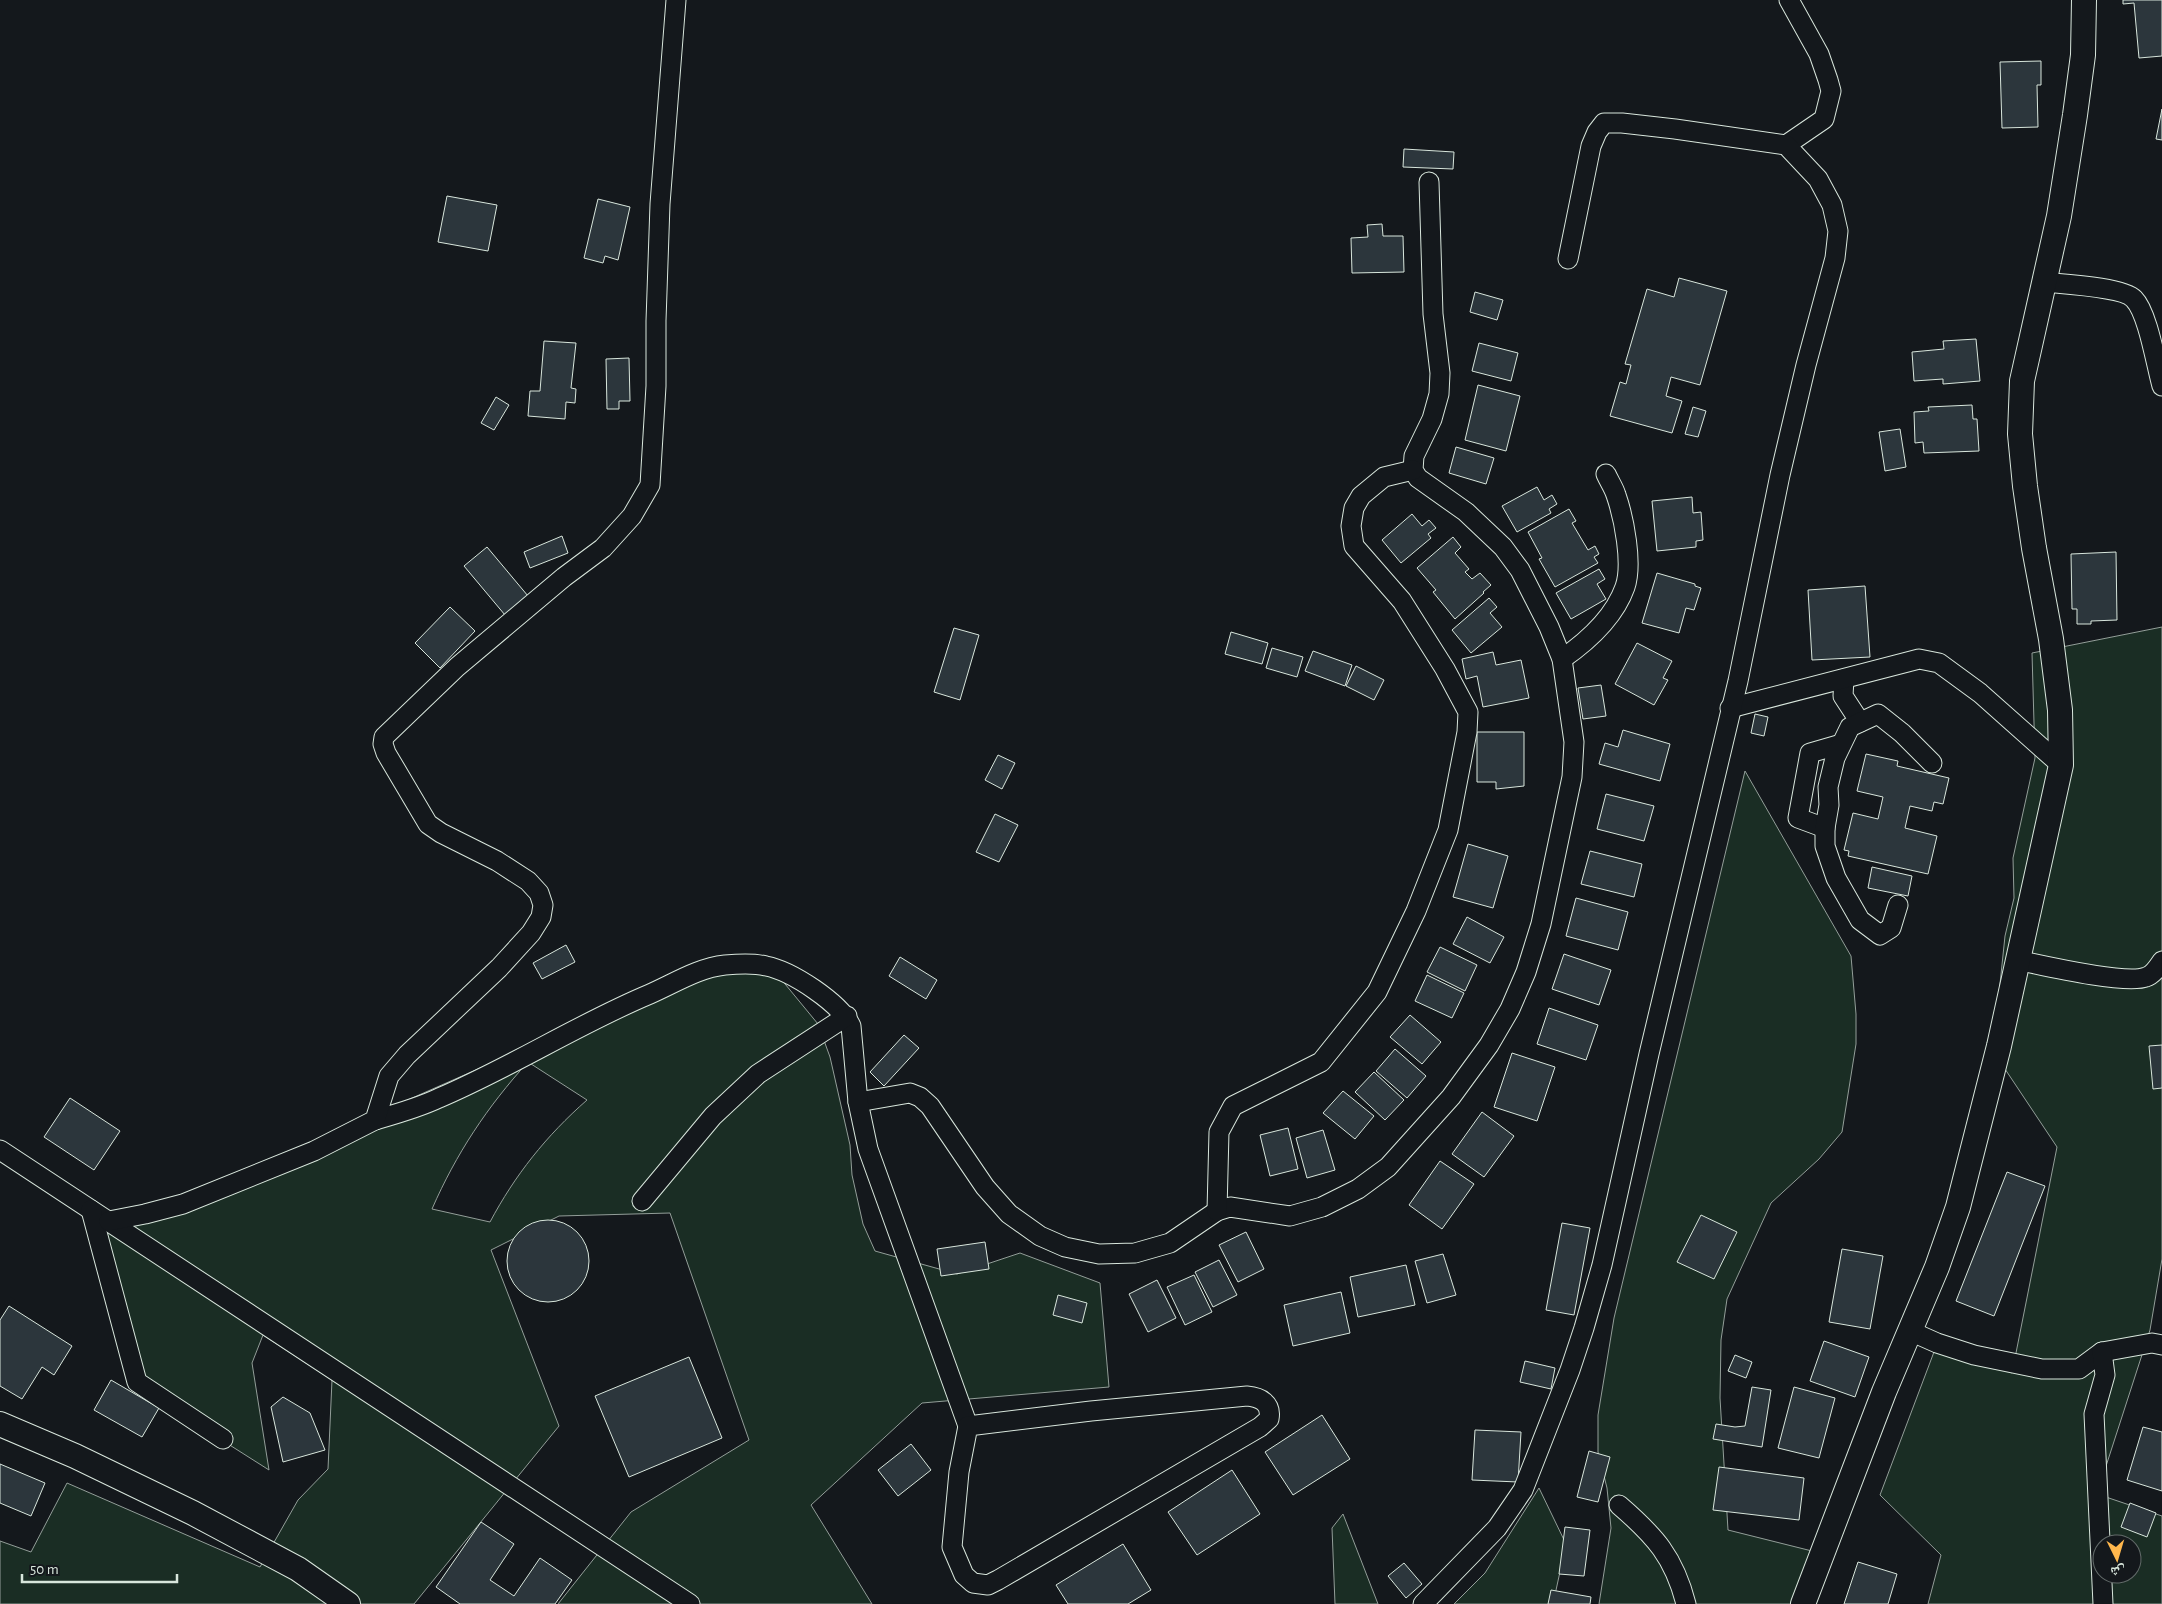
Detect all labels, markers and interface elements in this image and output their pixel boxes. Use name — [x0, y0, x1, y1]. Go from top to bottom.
north arrow — [2092, 1534, 2142, 1584]
scale bar — [22, 1552, 178, 1584]
text: 50 m — [30, 1562, 59, 1577]
text: ش — [2110, 1562, 2126, 1579]

